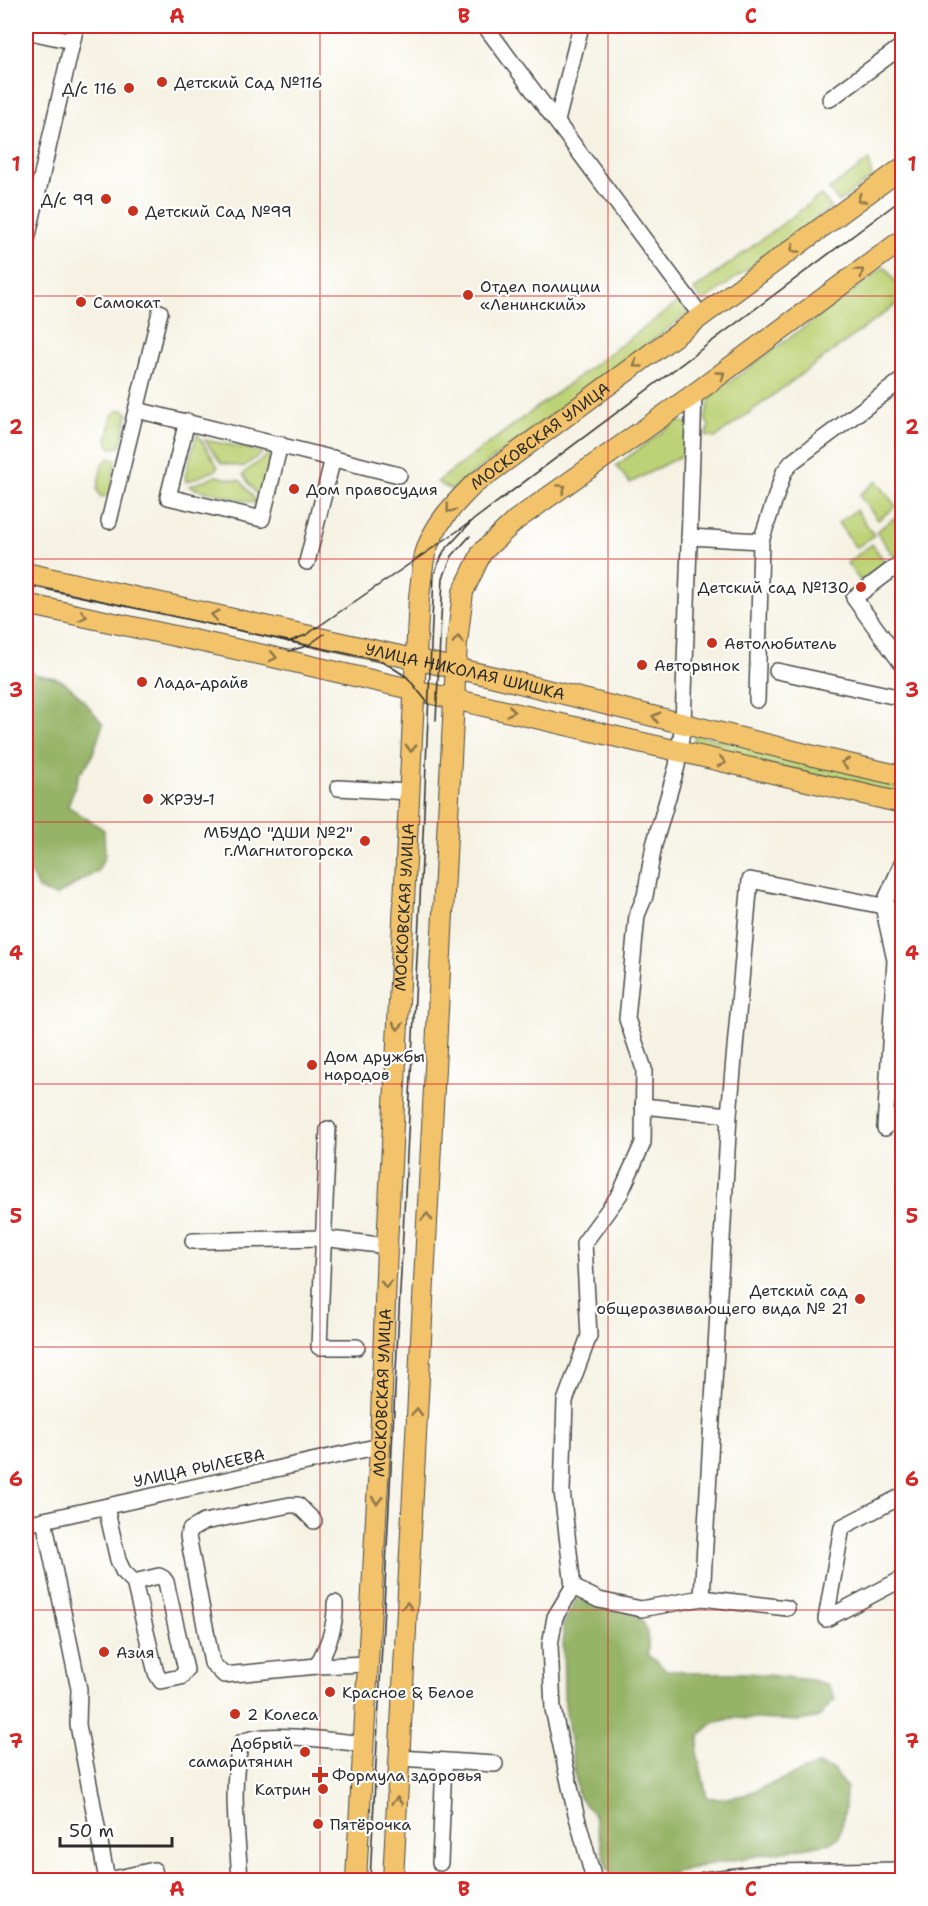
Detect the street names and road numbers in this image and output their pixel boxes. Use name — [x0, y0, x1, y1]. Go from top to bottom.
street label: МОСКОВСКАЯ УЛИЦА — [466, 377, 614, 494]
street label: УЛИЦА НИКОЛАЯ ШИШКА — [363, 638, 567, 704]
street label: МОСКОВСКАЯ УЛИЦА — [389, 823, 418, 992]
street label: МОСКОВСКАЯ УЛИЦА — [368, 1308, 395, 1477]
street label: УЛИЦА РЫЛЕЕВА — [131, 1444, 267, 1492]

